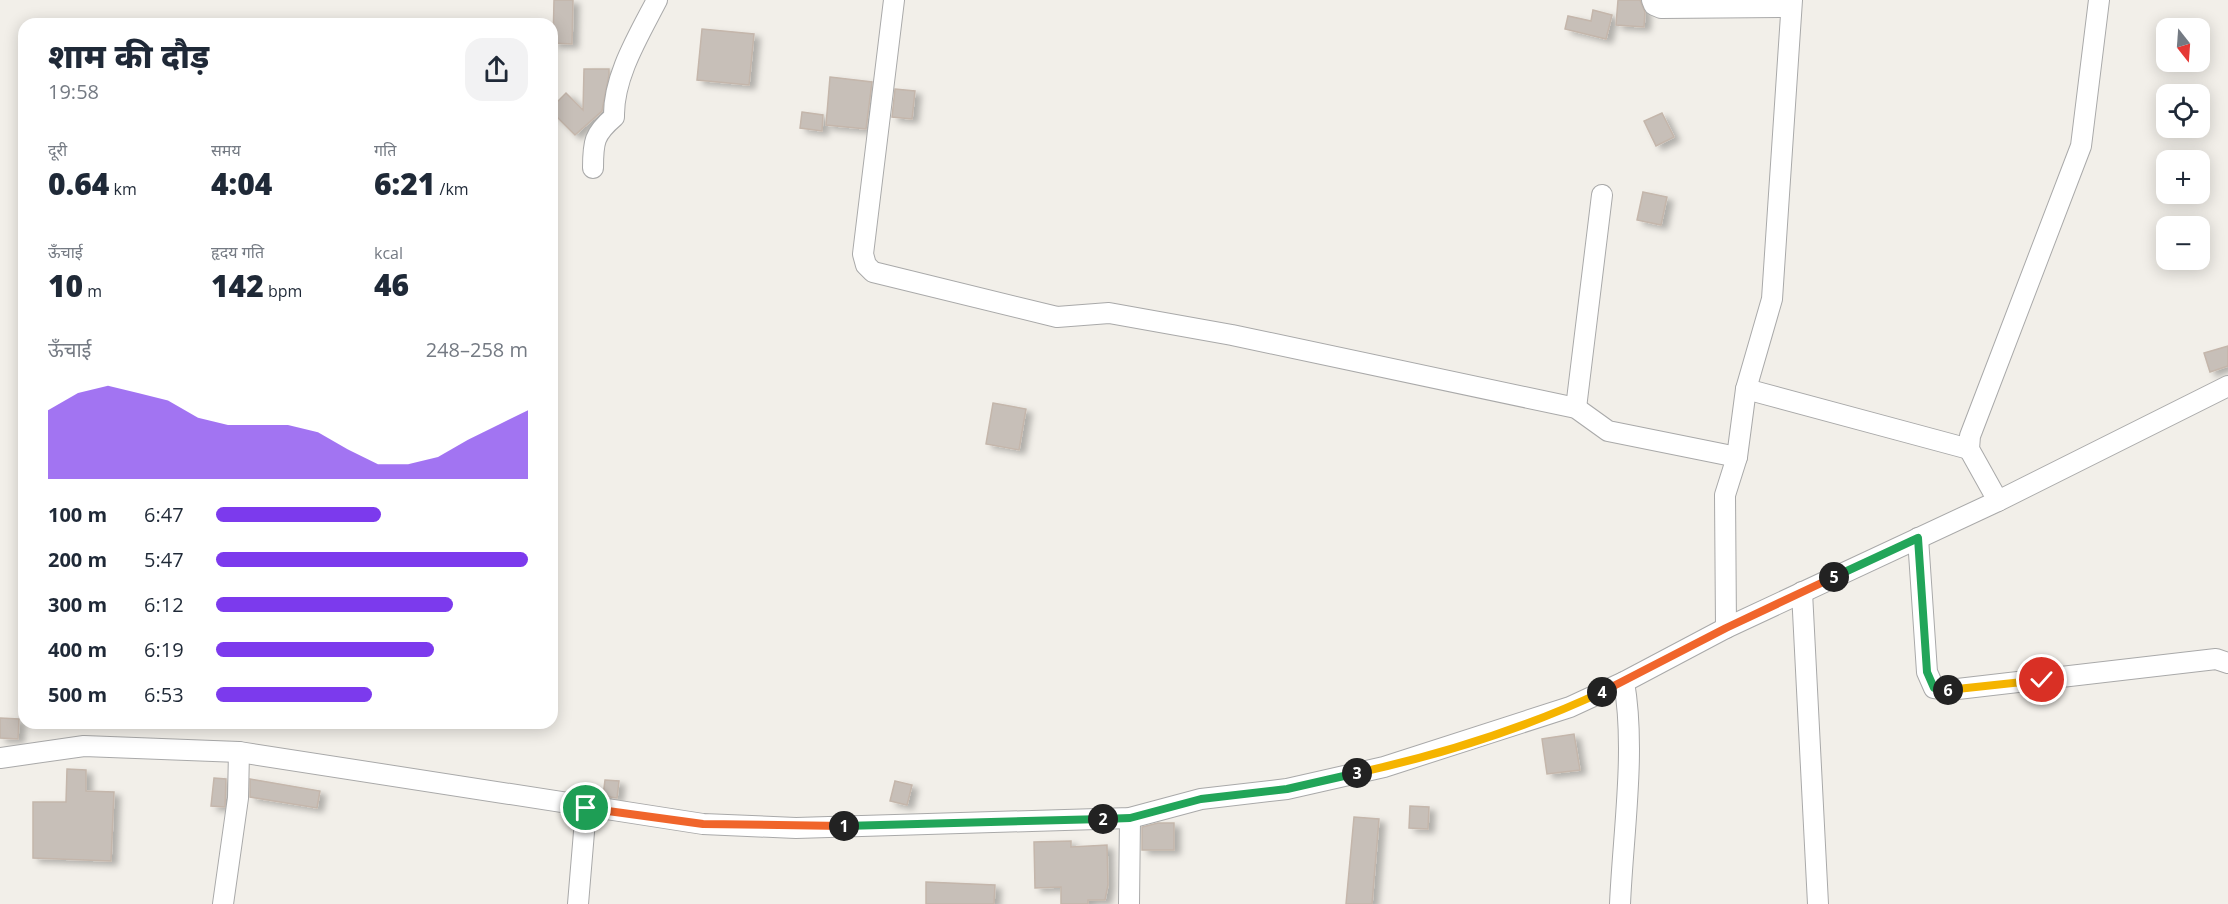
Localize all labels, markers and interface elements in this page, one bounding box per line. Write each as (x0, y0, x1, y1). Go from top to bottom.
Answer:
north arrow (2156, 18, 2210, 72)
map controls (2156, 18, 2210, 270)
text: शाम की दौड़ (48, 33, 209, 78)
button: share (465, 38, 528, 101)
text: 19:58 (48, 78, 99, 105)
button: locate (2156, 84, 2210, 138)
text: दूरी (48, 139, 67, 161)
text: समय (211, 139, 241, 161)
text: गति (374, 139, 396, 161)
button: + (2156, 150, 2210, 204)
text: 0.64 (48, 163, 109, 204)
text: 4:04 (211, 163, 272, 204)
text: 6:21 (374, 163, 435, 204)
text: km (109, 178, 137, 200)
text: /km (435, 178, 469, 200)
button: − (2156, 216, 2210, 270)
text: ऊँचाई (48, 241, 83, 263)
text: हृदय गति (211, 241, 264, 263)
text: kcal (374, 242, 403, 264)
text: 46 (374, 264, 409, 305)
text: 10 (48, 265, 83, 306)
text: 142 (211, 265, 264, 306)
text: m (83, 280, 102, 302)
text: bpm (264, 280, 302, 302)
text: ऊँचाई (48, 336, 91, 363)
text: 248–258 m (426, 336, 528, 363)
text: 100 m (48, 501, 107, 528)
text: 6:47 (144, 501, 184, 528)
text: 200 m (48, 546, 107, 573)
text: 5:47 (144, 546, 184, 573)
pin: 5 (1819, 562, 1849, 592)
text: 5 (1829, 566, 1839, 588)
text: 300 m (48, 591, 107, 618)
text: 6:12 (144, 591, 184, 618)
text: 400 m (48, 636, 107, 663)
text: 6:19 (144, 636, 184, 663)
pin (2016, 654, 2067, 705)
icon: check (2025, 663, 2058, 696)
pin: 6 (1933, 675, 1963, 705)
pin: 4 (1587, 677, 1617, 707)
text: 6 (1943, 679, 1953, 701)
text: 500 m (48, 681, 107, 708)
text: 6:53 (144, 681, 184, 708)
text: 4 (1597, 681, 1607, 703)
pin: 3 (1342, 758, 1372, 788)
text: 3 (1352, 762, 1362, 784)
pin (560, 782, 611, 833)
icon: arrive (569, 791, 602, 824)
pin: 2 (1088, 804, 1118, 834)
text: 2 (1098, 808, 1108, 830)
pin: 1 (829, 811, 859, 841)
text: 1 (839, 815, 849, 837)

